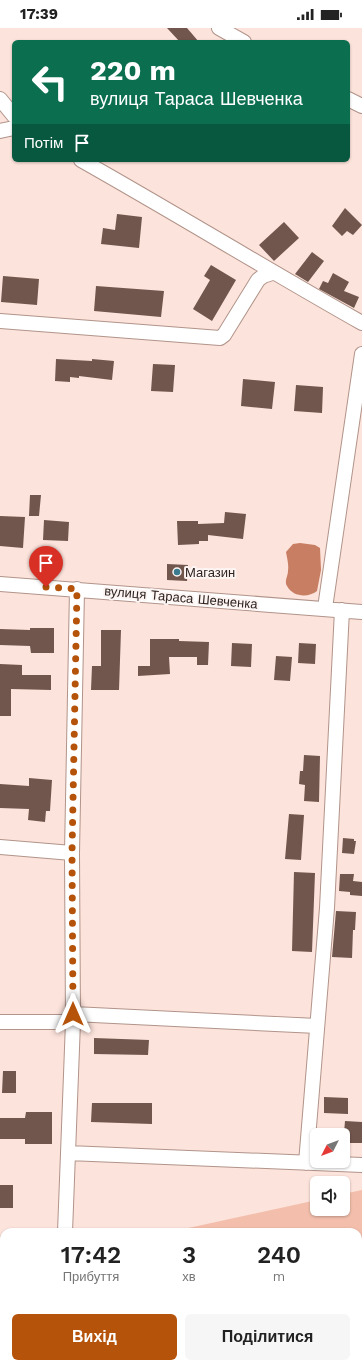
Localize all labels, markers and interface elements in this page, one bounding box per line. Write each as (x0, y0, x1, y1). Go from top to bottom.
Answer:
text: 17:39 (20, 5, 58, 23)
text: 220 m (90, 54, 176, 87)
icon: left (24, 56, 76, 108)
text: вулиця Тараса Шевченка (90, 88, 303, 109)
icon: arrive (71, 132, 93, 154)
text: Потім (24, 134, 63, 152)
pin (29, 546, 63, 587)
icon: arrive (35, 552, 57, 574)
place label: Магазин (185, 565, 235, 580)
marker: Магазин (172, 567, 182, 577)
street label: вулиця Тараса Шевченка (104, 583, 259, 612)
position arrow (52, 993, 94, 1035)
north arrow (310, 1128, 350, 1168)
map controls (310, 1128, 350, 1216)
button: sound (310, 1176, 350, 1216)
text: 17:42 (61, 1241, 121, 1269)
text: 3 (182, 1241, 196, 1269)
text: 240 (257, 1241, 301, 1269)
text: Прибуття (63, 1269, 119, 1284)
text: хв (182, 1269, 196, 1284)
text: m (273, 1269, 285, 1284)
button: Вихід (12, 1314, 177, 1360)
button: Поділитися (185, 1314, 350, 1360)

